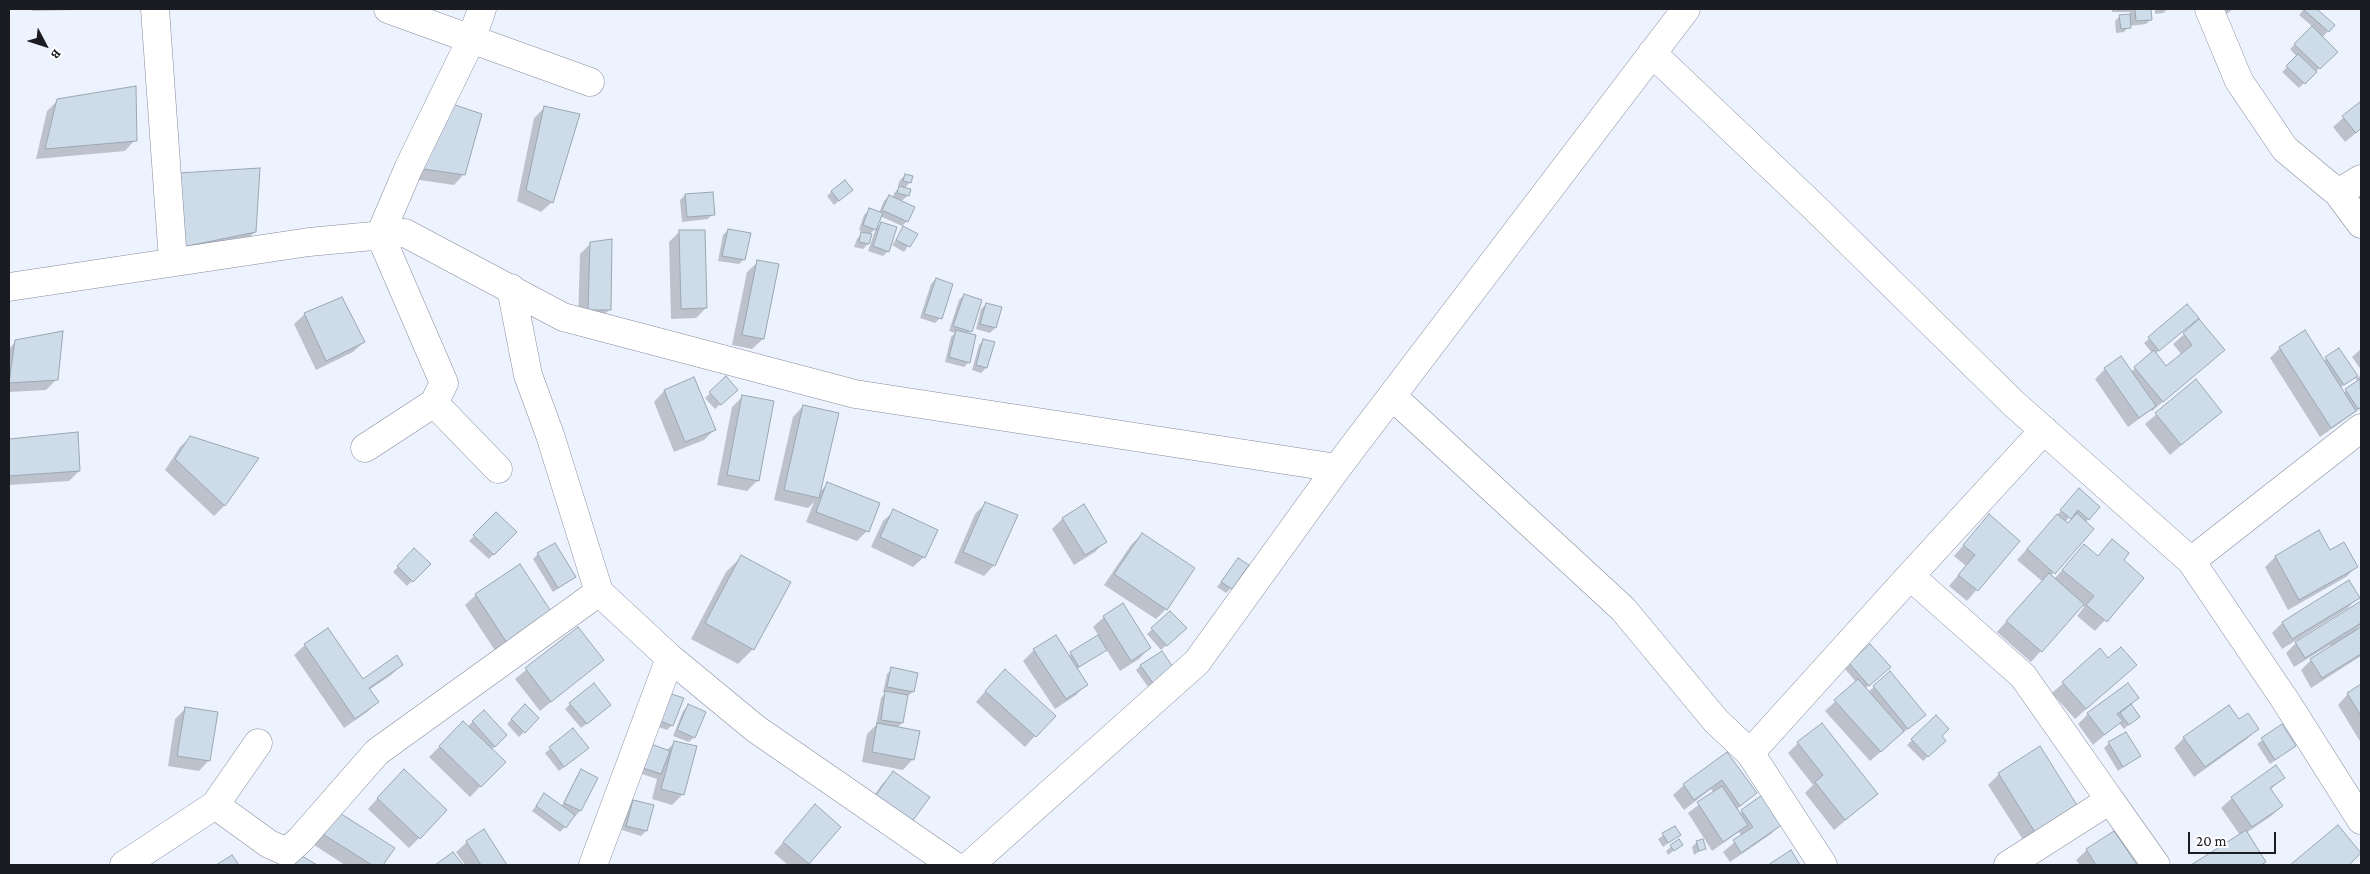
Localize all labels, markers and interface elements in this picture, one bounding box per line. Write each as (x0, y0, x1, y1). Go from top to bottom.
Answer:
north arrow (20, 20, 70, 70)
text: B (48, 46, 65, 63)
scale bar (2190, 822, 2278, 854)
text: 20 m (2196, 833, 2227, 849)

